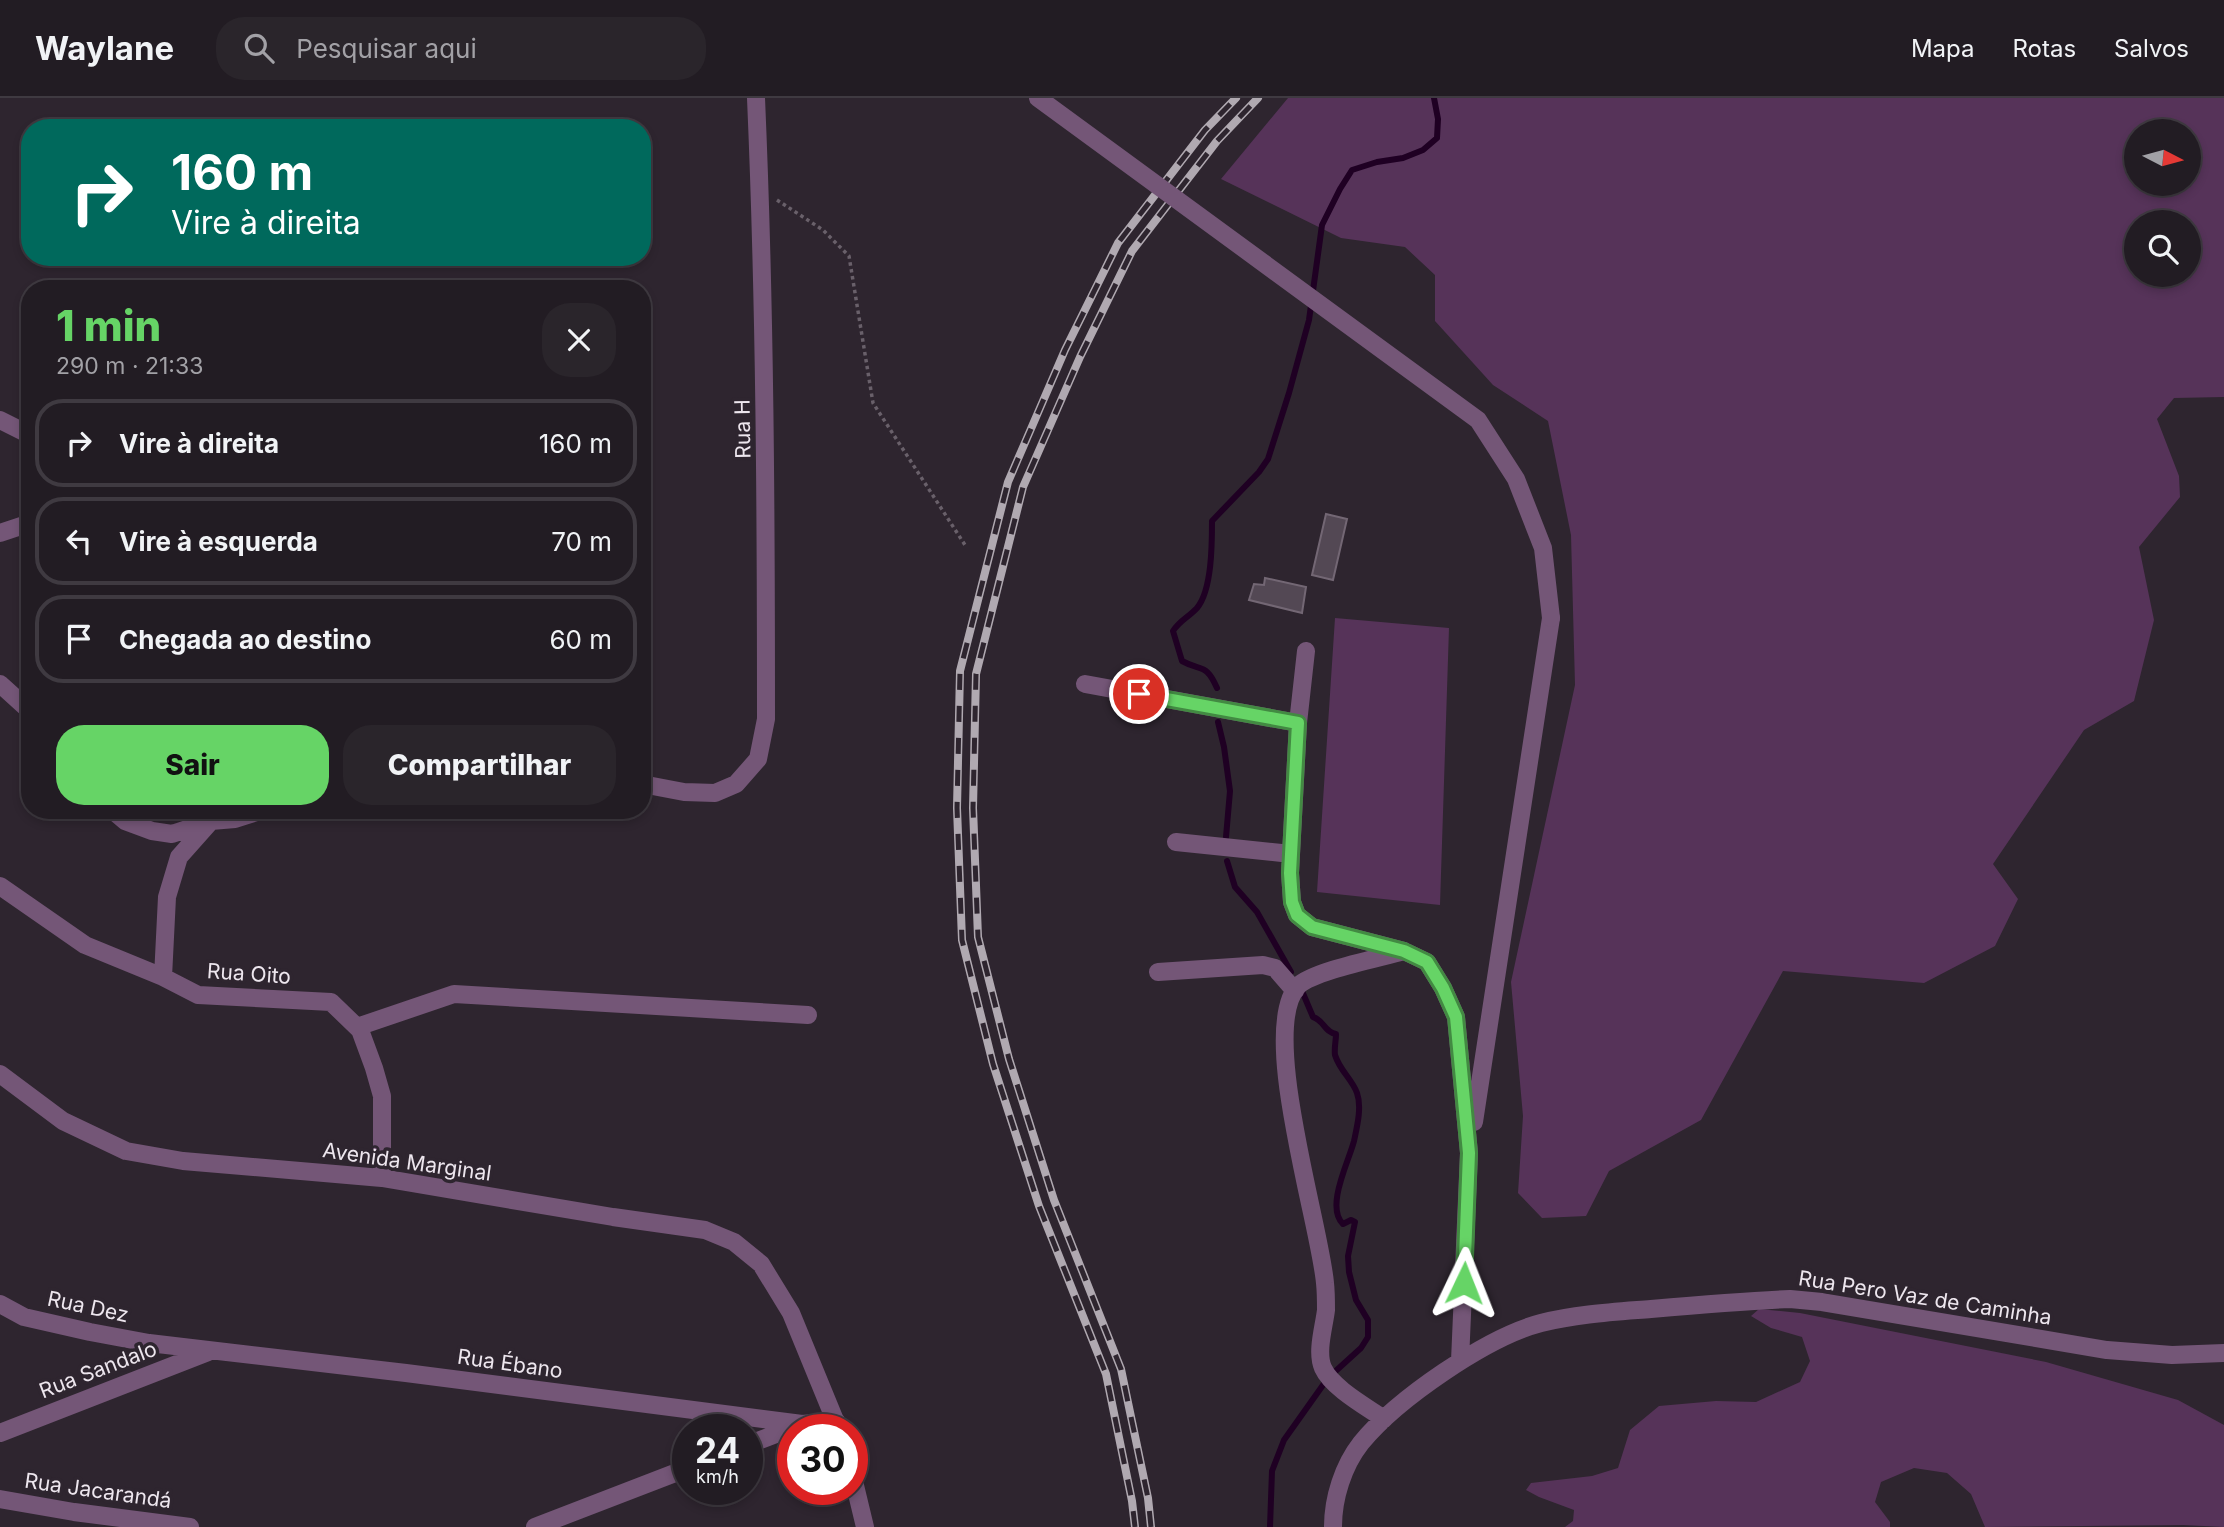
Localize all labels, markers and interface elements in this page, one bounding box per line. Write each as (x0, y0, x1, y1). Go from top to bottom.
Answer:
search box (216, 17, 706, 80)
text: Waylane (35, 28, 174, 68)
icon: search (240, 29, 278, 67)
text: Pesquisar aqui (296, 33, 477, 64)
text: Mapa (1911, 34, 1975, 63)
text: Rotas (2013, 34, 2076, 63)
text: Salvos (2114, 34, 2189, 63)
north arrow (2124, 119, 2202, 196)
map controls (2124, 119, 2201, 287)
text: 160 m (171, 143, 313, 202)
icon: right (56, 147, 147, 238)
text: Vire à direita (171, 203, 361, 242)
button: search (2124, 210, 2201, 287)
text: 1 min (56, 300, 161, 351)
button: close (542, 303, 616, 377)
text: 290 m · 21:33 (56, 352, 203, 380)
street label: Rua H (729, 399, 756, 459)
icon: right (60, 424, 98, 462)
text: Vire à direita (119, 428, 279, 459)
text: 160 m (539, 428, 612, 459)
icon: left (60, 522, 98, 560)
text: Vire à esquerda (119, 526, 318, 557)
text: 70 m (551, 526, 612, 557)
icon: arrive (60, 620, 98, 658)
text: Chegada ao destino (119, 624, 371, 655)
text: 60 m (549, 624, 612, 655)
pin (1109, 664, 1169, 724)
icon: arrive (1120, 675, 1158, 713)
button: Sair (56, 725, 329, 805)
button: Compartilhar (343, 725, 616, 805)
street label: Rua Oito (206, 958, 292, 989)
street label: Avenida Marginal (321, 1137, 493, 1186)
position arrow (1427, 1246, 1501, 1320)
street label: Rua Pero Vaz de Caminha (1797, 1265, 2054, 1330)
street label: Rua Dez (45, 1286, 131, 1327)
street label: Rua Sandalo (36, 1336, 160, 1403)
street label: Rua Ébano (456, 1343, 564, 1383)
speed limit sign: 30 (777, 1414, 868, 1505)
text: 24 (695, 1429, 740, 1471)
text: km/h (696, 1466, 739, 1487)
street label: Rua Jacarandá (23, 1468, 173, 1513)

